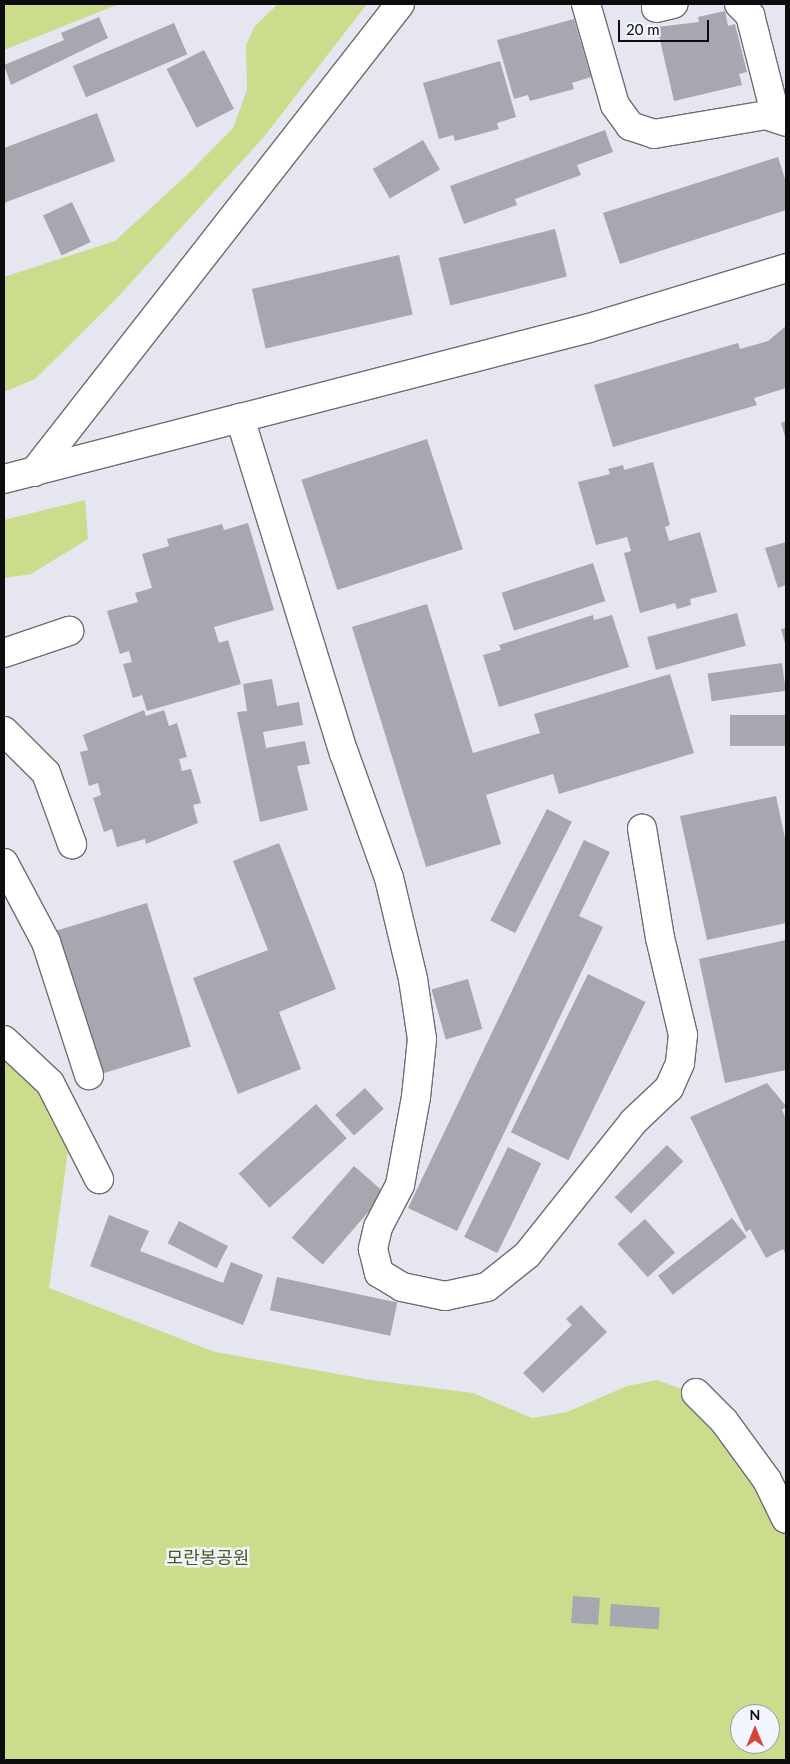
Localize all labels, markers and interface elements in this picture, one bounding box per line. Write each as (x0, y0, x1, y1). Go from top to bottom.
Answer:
scale bar (620, 10, 711, 42)
text: 20 m (626, 20, 660, 38)
park label: 모란봉공원 (167, 1546, 249, 1568)
north arrow (730, 1704, 780, 1754)
text: N (750, 1706, 760, 1723)

